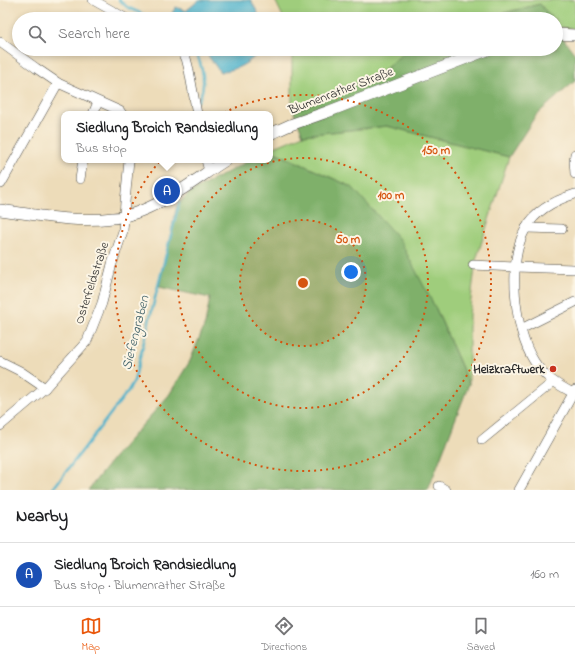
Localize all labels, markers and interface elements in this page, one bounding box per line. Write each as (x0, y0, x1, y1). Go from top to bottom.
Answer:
search box (12, 12, 563, 56)
icon: search (26, 23, 48, 45)
text: Search here (58, 23, 130, 45)
street label: Blumenrather Straße (285, 62, 396, 120)
popup (61, 111, 273, 163)
text: Siedlung Broich Randsiedlung (76, 117, 258, 139)
text: Bus stop (76, 139, 127, 158)
text: 150 m (422, 142, 451, 160)
pin: A (154, 176, 180, 206)
text: 100 m (378, 187, 405, 205)
text: 50 m (336, 231, 361, 249)
street label: Osterfeldstraße (70, 239, 114, 327)
your location (341, 262, 361, 282)
centre of rings (296, 276, 310, 290)
water label: Siefengraben (117, 292, 156, 373)
place label: Heizkraftwerk (473, 360, 545, 379)
marker: Heizkraftwerk (548, 364, 558, 374)
text: Nearby (16, 504, 68, 529)
text: Siedlung Broich Randsiedlung (54, 554, 236, 576)
text: A (25, 565, 33, 584)
text: 160 m (530, 565, 559, 584)
text: Bus stop · Blumenrather Straße (54, 576, 225, 595)
tab: Map (80, 615, 102, 655)
tab: Directions (261, 615, 307, 655)
tab: Saved (467, 615, 495, 655)

